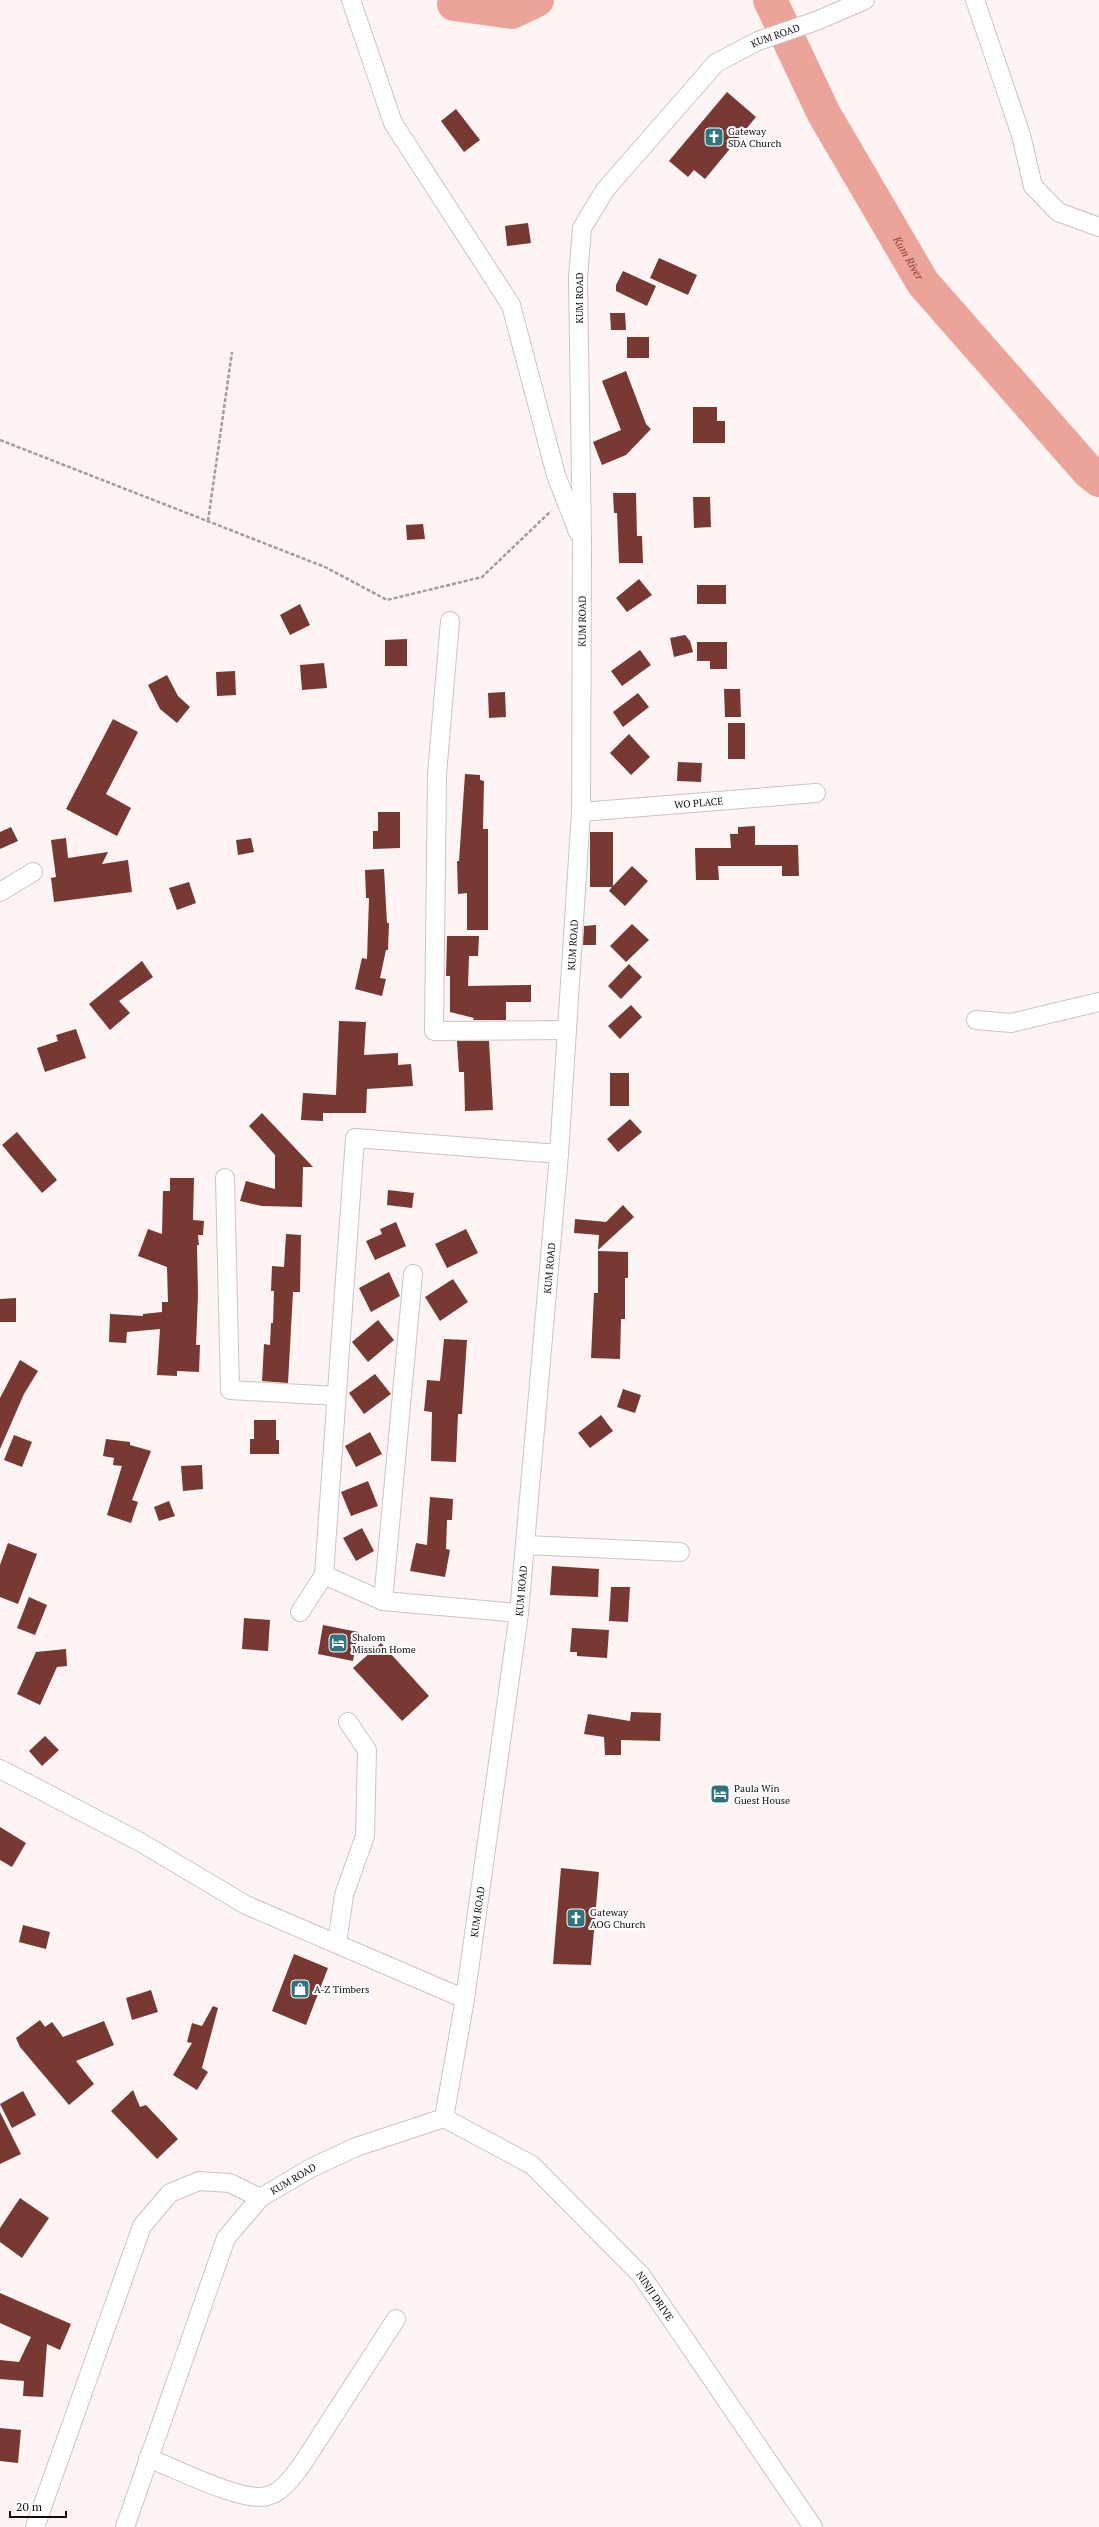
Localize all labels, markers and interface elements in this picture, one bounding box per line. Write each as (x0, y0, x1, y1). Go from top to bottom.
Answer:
street label: KUM ROAD (748, 21, 801, 50)
place label: Gateway SDA Church (728, 125, 782, 150)
church icon: Gateway SDA Church (703, 126, 725, 148)
water label: Kum River (890, 233, 927, 283)
street label: KUM ROAD (573, 272, 586, 324)
street label: KUM ROAD (575, 596, 588, 647)
street label: WO PLACE (674, 794, 724, 811)
street label: KUM ROAD (564, 919, 581, 971)
street label: KUM ROAD (540, 1242, 558, 1294)
street label: KUM ROAD (512, 1565, 530, 1617)
place label: Shalom Mission Home (352, 1631, 416, 1656)
hotel icon: Shalom Mission Home (327, 1632, 349, 1654)
place label: Paula Win Guest House (734, 1782, 790, 1807)
hotel icon: Paula Win Guest House (709, 1783, 731, 1805)
street label: KUM ROAD (467, 1886, 487, 1938)
place label: Gateway AOG Church (590, 1906, 646, 1931)
church icon: Gateway AOG Church (565, 1907, 587, 1929)
shop icon: A-Z Timbers (289, 1978, 311, 2000)
place label: A-Z Timbers (314, 1983, 369, 1996)
street label: KUM ROAD (268, 2160, 318, 2197)
street label: NINJI DRIVE (634, 2269, 677, 2323)
scale bar (10, 2493, 66, 2519)
text: 20 m (16, 2499, 43, 2514)

